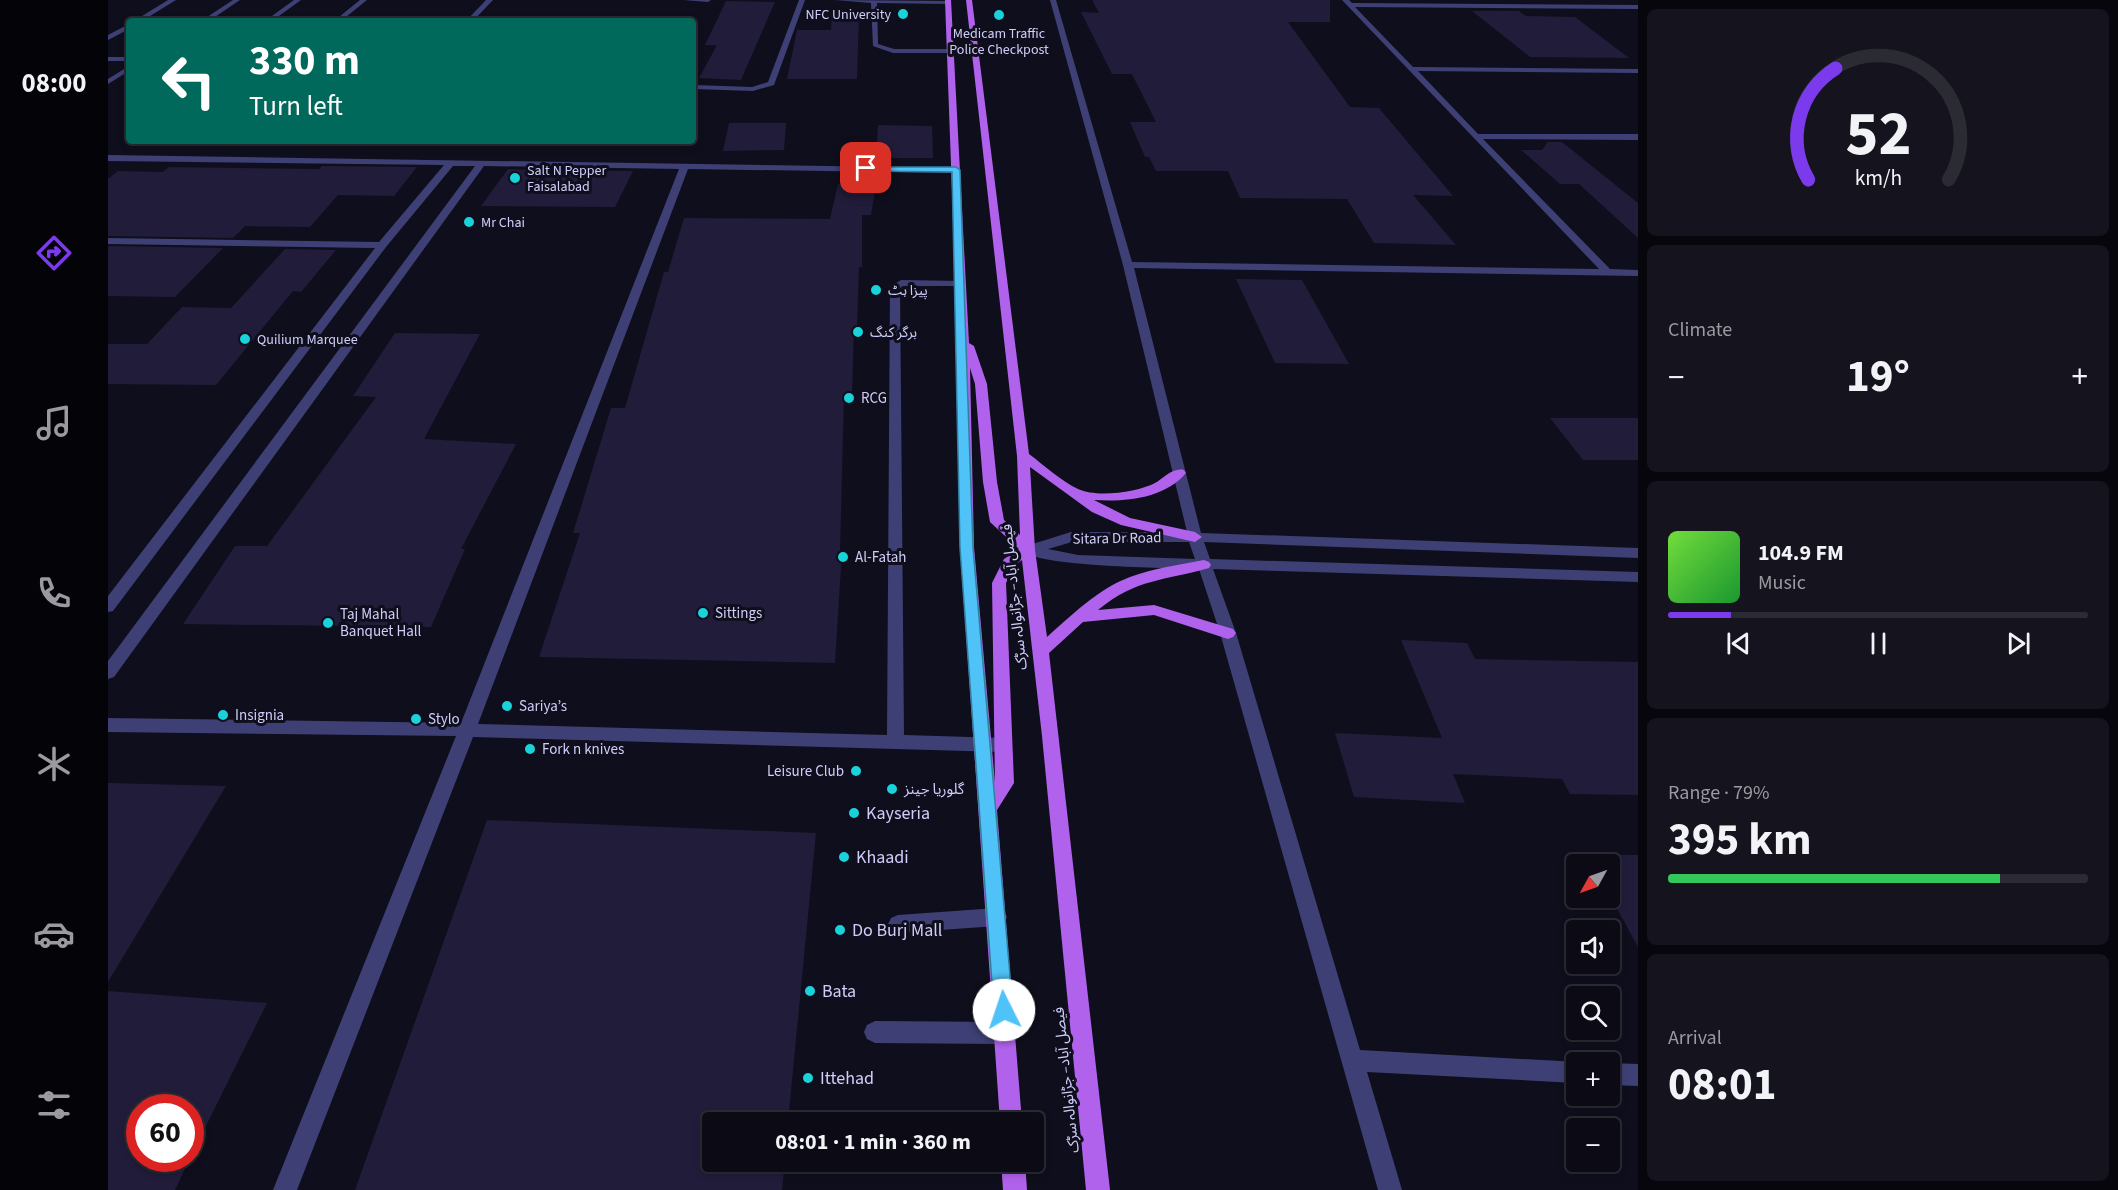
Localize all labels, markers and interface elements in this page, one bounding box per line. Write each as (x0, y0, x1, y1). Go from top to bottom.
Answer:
place label: NFC University (805, 5, 891, 25)
marker: NFC University (896, 7, 910, 21)
marker: Medicam Traffic Police Checkpost (992, 8, 1006, 22)
place label: Medicam Traffic Police Checkpost (949, 24, 1049, 60)
text: 330 m (249, 31, 360, 91)
icon: left (150, 42, 228, 120)
text: 08:00 (21, 64, 87, 103)
text: Turn left (249, 87, 343, 126)
text: 52 (1845, 90, 1911, 179)
pin (840, 142, 891, 193)
icon: arrive (849, 151, 882, 184)
place label: Salt N Pepper Faisalabad (527, 161, 607, 197)
text: km/h (1854, 163, 1902, 194)
marker: Salt N Pepper Faisalabad (508, 171, 522, 185)
place label: Mr Chai (481, 213, 525, 233)
marker: Mr Chai (462, 215, 476, 229)
icon: directions (33, 232, 75, 274)
place label: پیزا ہٹ (888, 281, 928, 301)
marker: پیزا ہٹ (869, 283, 883, 297)
text: Climate (1668, 316, 1732, 344)
place label: برگر کنگ (870, 323, 917, 343)
marker: برگر کنگ (851, 325, 865, 339)
place label: Quilium Marquee (257, 330, 358, 350)
marker: Quilium Marquee (238, 332, 252, 346)
text: 19° (1846, 345, 1910, 409)
text: − (1668, 354, 1684, 401)
text: + (2072, 354, 2088, 401)
place label: RCG (861, 388, 887, 409)
marker: RCG (842, 391, 856, 405)
icon: music (33, 402, 75, 444)
street label: فیصل آباد– جڑانوالہ سڑک (996, 523, 1033, 671)
street label: Sitara Dr Road (1072, 527, 1162, 550)
text: 104.9 FM (1758, 537, 1844, 569)
place label: Al-Fatah (855, 547, 906, 568)
marker: Al-Fatah (836, 550, 850, 564)
text: Music (1758, 569, 1806, 597)
icon: phone (33, 572, 75, 614)
place label: Sittings (715, 603, 762, 624)
place label: Taj Mahal Banquet Hall (340, 604, 422, 642)
marker: Sittings (696, 606, 710, 620)
marker: Taj Mahal Banquet Hall (321, 616, 335, 630)
icon: previous (1722, 627, 1755, 660)
icon: pause (1862, 627, 1895, 660)
icon: next (2002, 627, 2035, 660)
place label: Sariya’s (519, 696, 567, 717)
marker: Sariya’s (500, 699, 514, 713)
place label: Insignia (235, 705, 284, 726)
marker: Insignia (216, 708, 230, 722)
place label: Stylo (428, 709, 460, 730)
marker: Stylo (409, 712, 423, 726)
place label: Fork n knives (542, 739, 624, 760)
marker: Fork n knives (523, 742, 537, 756)
icon: climate (33, 743, 75, 785)
place label: Leisure Club (767, 761, 844, 782)
marker: Leisure Club (849, 764, 863, 778)
place label: گلوریا جینز (903, 779, 965, 800)
text: Range · 79% (1668, 779, 1769, 807)
marker: گلوریا جینز (885, 782, 899, 796)
place label: Kayseria (866, 801, 930, 826)
marker: Kayseria (847, 806, 861, 820)
text: 395 km (1668, 808, 1812, 872)
place label: Khaadi (856, 845, 909, 870)
marker: Khaadi (837, 850, 851, 864)
north arrow (1566, 854, 1620, 908)
map controls (1566, 854, 1620, 1172)
icon: car (33, 913, 75, 955)
place label: Do Burj Mall (852, 918, 942, 943)
button: sound (1566, 920, 1620, 974)
marker: Do Burj Mall (833, 923, 847, 937)
position arrow (972, 978, 1036, 1042)
place label: Bata (822, 979, 856, 1004)
marker: Bata (803, 984, 817, 998)
button: search (1566, 986, 1620, 1040)
street label: فیصل آباد– جڑانوالہ سڑک (1048, 1006, 1085, 1154)
text: Arrival (1668, 1024, 1722, 1052)
button: + (1566, 1052, 1620, 1106)
text: 08:01 (1668, 1053, 1777, 1117)
place label: Ittehad (820, 1066, 874, 1091)
marker: Ittehad (801, 1071, 815, 1085)
icon: filters (33, 1084, 75, 1126)
speed limit sign: 60 (126, 1094, 204, 1172)
button: − (1566, 1118, 1620, 1172)
text: 08:01 · 1 min · 360 m (775, 1126, 971, 1158)

